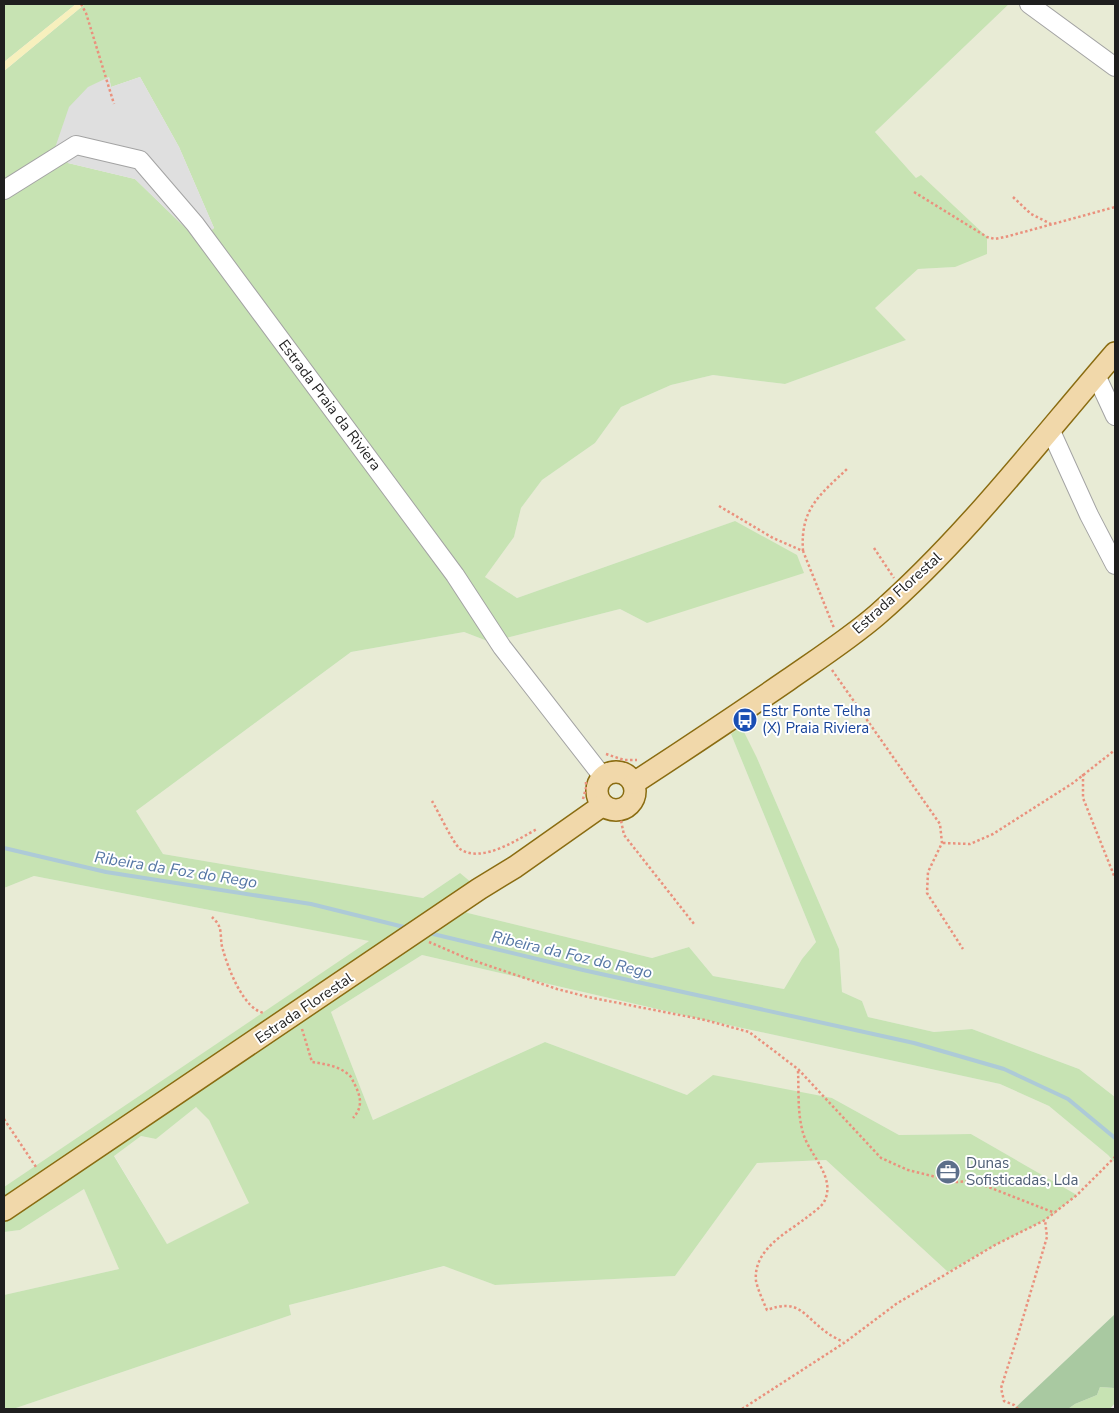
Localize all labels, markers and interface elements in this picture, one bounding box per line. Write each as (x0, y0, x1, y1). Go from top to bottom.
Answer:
street label: Estrada Praia da Riviera (274, 335, 386, 475)
street label: Estrada Florestal (848, 547, 946, 638)
place label: Estr Fonte Telha (X) Praia Riviera (762, 701, 871, 738)
bus stop icon: Estr Fonte Telha (X) Praia Riviera (732, 707, 758, 733)
water label: Ribeira da Foz do Rego (93, 846, 259, 894)
water label: Ribeira da Foz do Rego (489, 926, 655, 984)
street label: Estrada Florestal (251, 968, 357, 1048)
place label: Dunas Sofisticadas, Lda (966, 1153, 1078, 1190)
office icon: Dunas Sofisticadas, Lda (935, 1159, 961, 1185)

